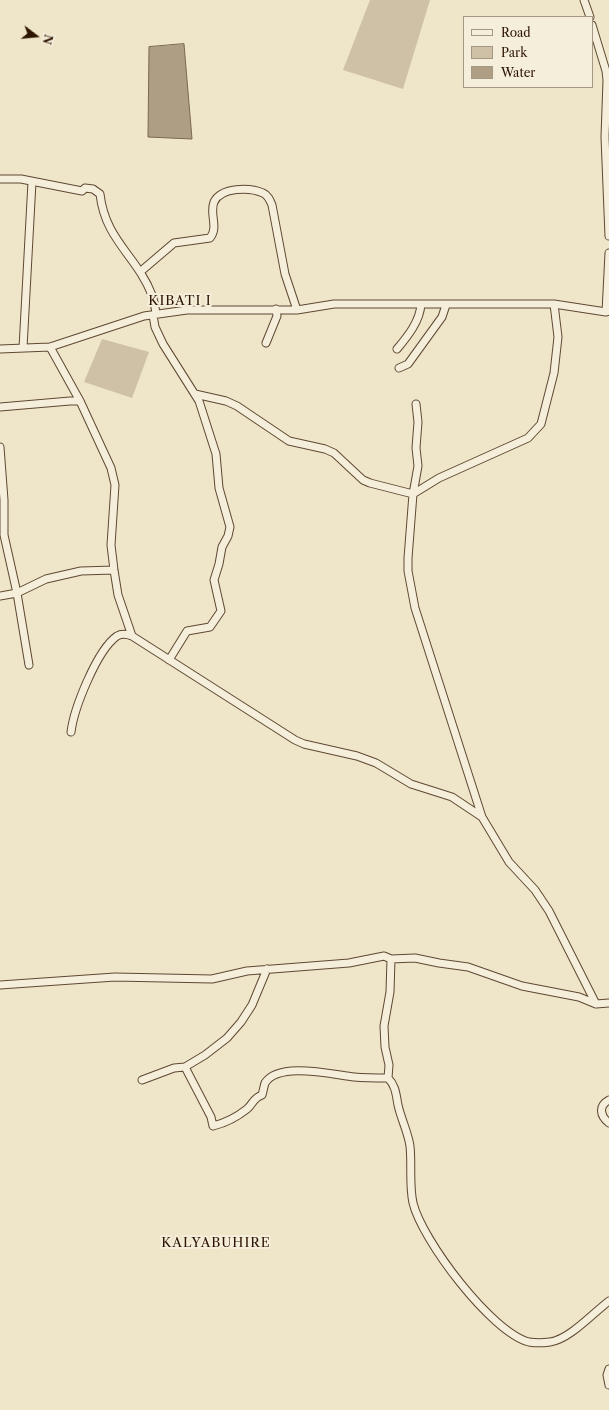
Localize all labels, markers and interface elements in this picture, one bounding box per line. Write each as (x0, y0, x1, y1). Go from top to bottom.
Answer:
north arrow (16, 16, 56, 56)
legend (463, 16, 593, 88)
text: Road (501, 25, 531, 40)
text: N (39, 33, 56, 46)
text: Park (501, 45, 527, 60)
text: Water (501, 65, 535, 80)
district label: KIBATI I (148, 293, 212, 309)
district label: KALYABUHIRE (161, 1235, 271, 1251)

